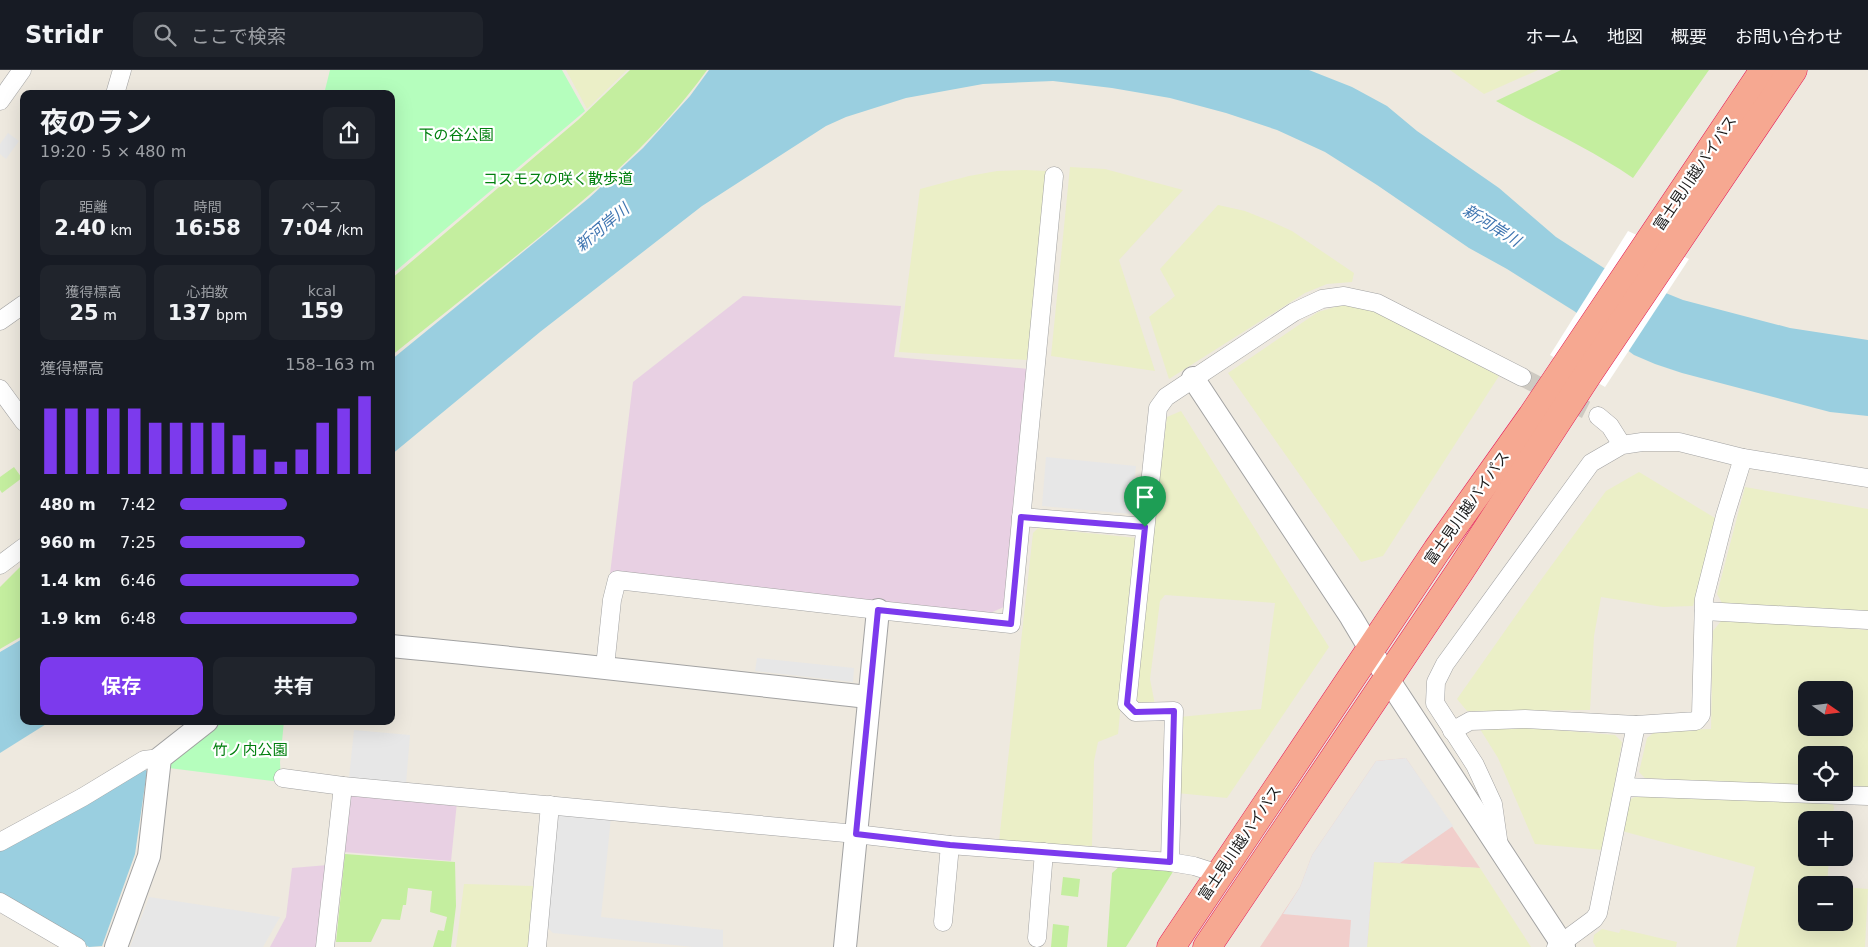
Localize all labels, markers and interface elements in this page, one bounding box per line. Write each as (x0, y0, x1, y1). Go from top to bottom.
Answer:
search box (133, 12, 483, 57)
text: Stridr (25, 21, 103, 49)
icon: search (151, 21, 179, 49)
text: ここで検索 (191, 25, 286, 47)
text: ホーム (1526, 26, 1579, 47)
text: 地図 (1607, 26, 1643, 47)
text: 概要 (1671, 26, 1707, 47)
text: お問い合わせ (1735, 26, 1843, 47)
text: 夜のラン (40, 106, 152, 139)
button: share (323, 107, 375, 159)
street label: 富士見川越バイパス (1650, 112, 1740, 234)
park label: 下の谷公園 (418, 126, 494, 144)
text: 19:20 · 5 × 480 m (40, 142, 186, 161)
park label: コスモスの咲く散歩道 (483, 170, 633, 188)
water label: 新河岸川 (572, 198, 634, 255)
text: 距離 (79, 199, 107, 215)
text: 時間 (193, 199, 221, 215)
text: ペース (301, 199, 342, 215)
water label: 新河岸川 (1460, 200, 1526, 251)
text: 2.40 (54, 216, 106, 240)
text: 16:58 (174, 216, 241, 240)
text: 7:04 (280, 216, 332, 240)
text: km (106, 222, 132, 238)
text: /km (332, 222, 363, 238)
text: kcal (308, 283, 336, 299)
text: 獲得標高 (65, 284, 121, 300)
text: 心拍数 (186, 284, 228, 300)
text: 159 (300, 299, 344, 323)
text: 25 (70, 301, 99, 325)
text: 137 (168, 301, 211, 325)
text: m (99, 307, 117, 323)
text: bpm (211, 307, 247, 323)
text: 158–163 m (285, 355, 375, 374)
text: 獲得標高 (40, 359, 104, 378)
street label: 富士見川越バイパス (1421, 448, 1513, 568)
pin (1124, 476, 1166, 527)
icon: arrive (1131, 483, 1159, 511)
text: 480 m (40, 495, 96, 514)
text: 7:42 (120, 495, 156, 514)
text: 960 m (40, 533, 96, 552)
text: 7:25 (120, 533, 156, 552)
text: 1.4 km (40, 571, 101, 590)
text: 6:46 (120, 571, 156, 590)
text: 1.9 km (40, 609, 101, 628)
text: 6:48 (120, 609, 156, 628)
button: 保存 (40, 657, 203, 715)
button: 共有 (213, 657, 375, 715)
north arrow (1798, 681, 1852, 736)
map controls (1798, 681, 1853, 931)
park label: 竹ノ内公園 (212, 741, 288, 759)
button: locate (1798, 746, 1853, 801)
street label: 富士見川越バイパス (1195, 782, 1285, 904)
button: + (1798, 811, 1853, 866)
button: − (1798, 876, 1853, 931)

